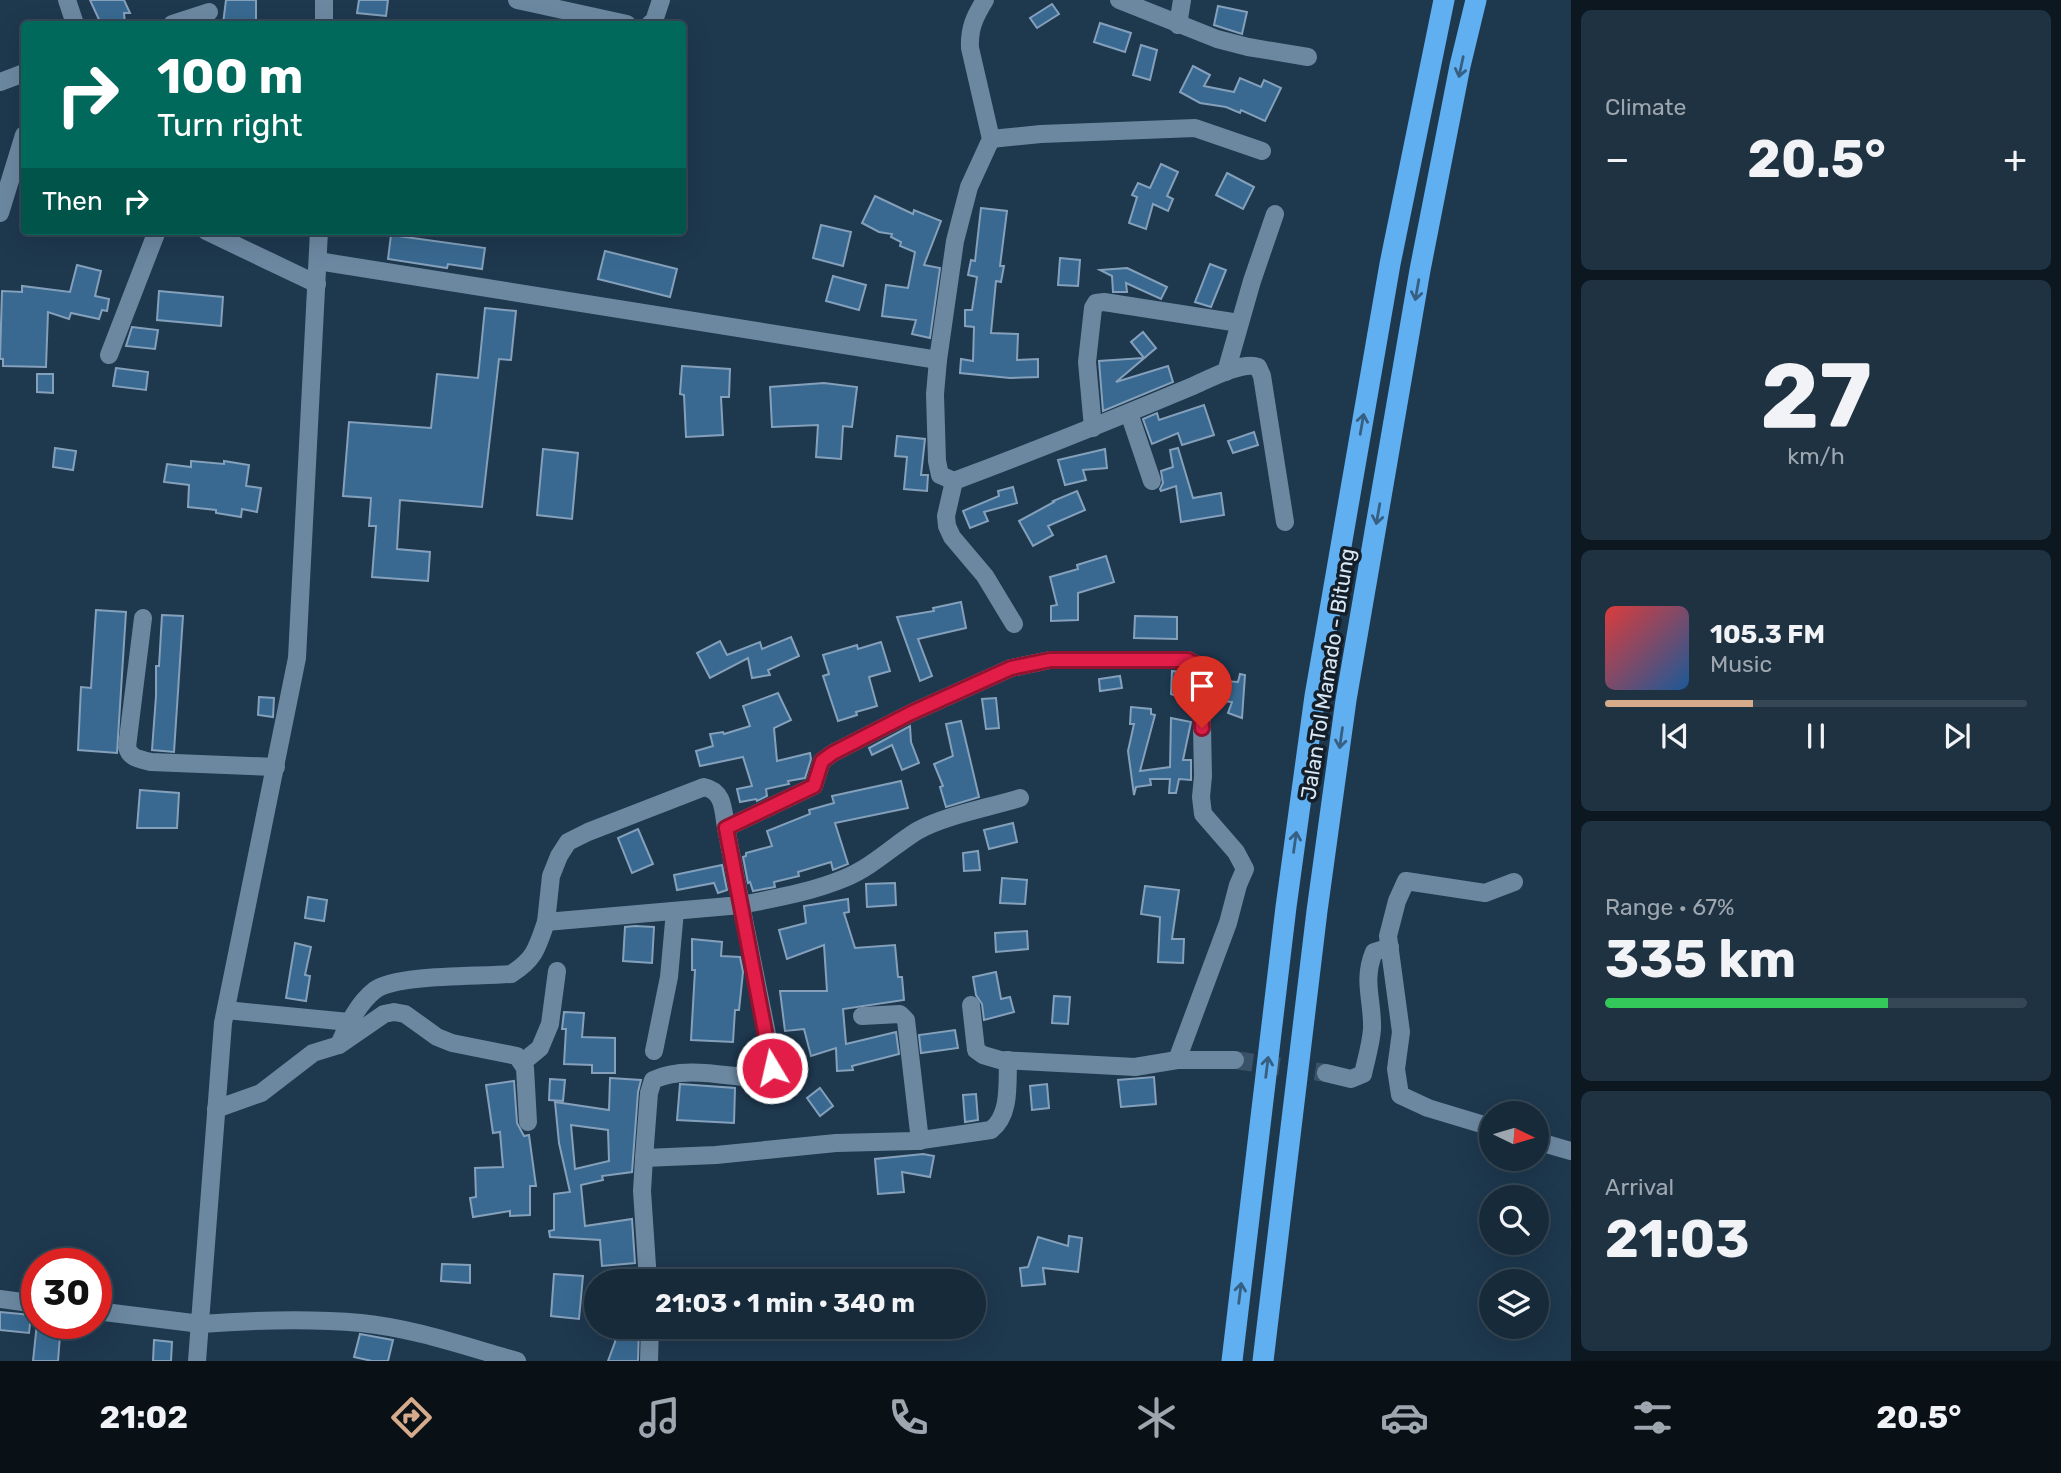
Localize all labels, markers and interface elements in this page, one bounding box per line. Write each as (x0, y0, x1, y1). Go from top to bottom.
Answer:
text: 100 m (157, 47, 303, 105)
icon: right (42, 49, 133, 140)
one-way arrow (1453, 55, 1466, 77)
text: Climate (1605, 93, 1686, 121)
text: Turn right (157, 106, 302, 144)
text: 20.5° (1747, 128, 1886, 190)
text: − (1605, 136, 1630, 182)
text: + (2003, 136, 2027, 182)
icon: right (117, 182, 155, 220)
text: Then (42, 186, 103, 217)
one-way arrow (1410, 278, 1423, 301)
text: 27 (1760, 342, 1872, 450)
one-way arrow (1356, 413, 1369, 435)
text: km/h (1787, 442, 1845, 470)
one-way arrow (1371, 502, 1384, 525)
street label: Jalan Tol Manado - Bitung (1295, 546, 1360, 801)
text: 105.3 FM (1710, 619, 1825, 650)
text: Music (1710, 650, 1772, 678)
pin (1172, 656, 1232, 728)
icon: arrive (1183, 667, 1221, 705)
icon: previous (1656, 717, 1694, 755)
icon: pause (1797, 717, 1835, 755)
icon: next (1938, 717, 1976, 755)
one-way arrow (1334, 726, 1347, 749)
one-way arrow (1289, 831, 1302, 853)
text: Range · 67% (1605, 893, 1735, 921)
text: 335 km (1605, 928, 1796, 990)
position arrow (735, 1031, 809, 1105)
one-way arrow (1260, 1057, 1273, 1079)
north arrow (1479, 1101, 1549, 1171)
map controls (1479, 1101, 1549, 1339)
text: Arrival (1605, 1173, 1674, 1201)
button: search (1479, 1185, 1549, 1255)
text: 21:03 (1605, 1208, 1749, 1270)
speed limit sign: 30 (21, 1248, 112, 1339)
button: layers (1479, 1269, 1549, 1339)
one-way arrow (1233, 1282, 1246, 1305)
text: 21:03 · 1 min · 340 m (655, 1288, 915, 1319)
icon: directions (387, 1393, 436, 1442)
icon: music (635, 1393, 684, 1442)
icon: phone (884, 1393, 933, 1442)
icon: climate (1132, 1393, 1181, 1442)
icon: car (1380, 1393, 1429, 1442)
icon: filters (1628, 1393, 1677, 1442)
text: 21:02 (100, 1398, 188, 1436)
text: 20.5° (1876, 1398, 1961, 1436)

